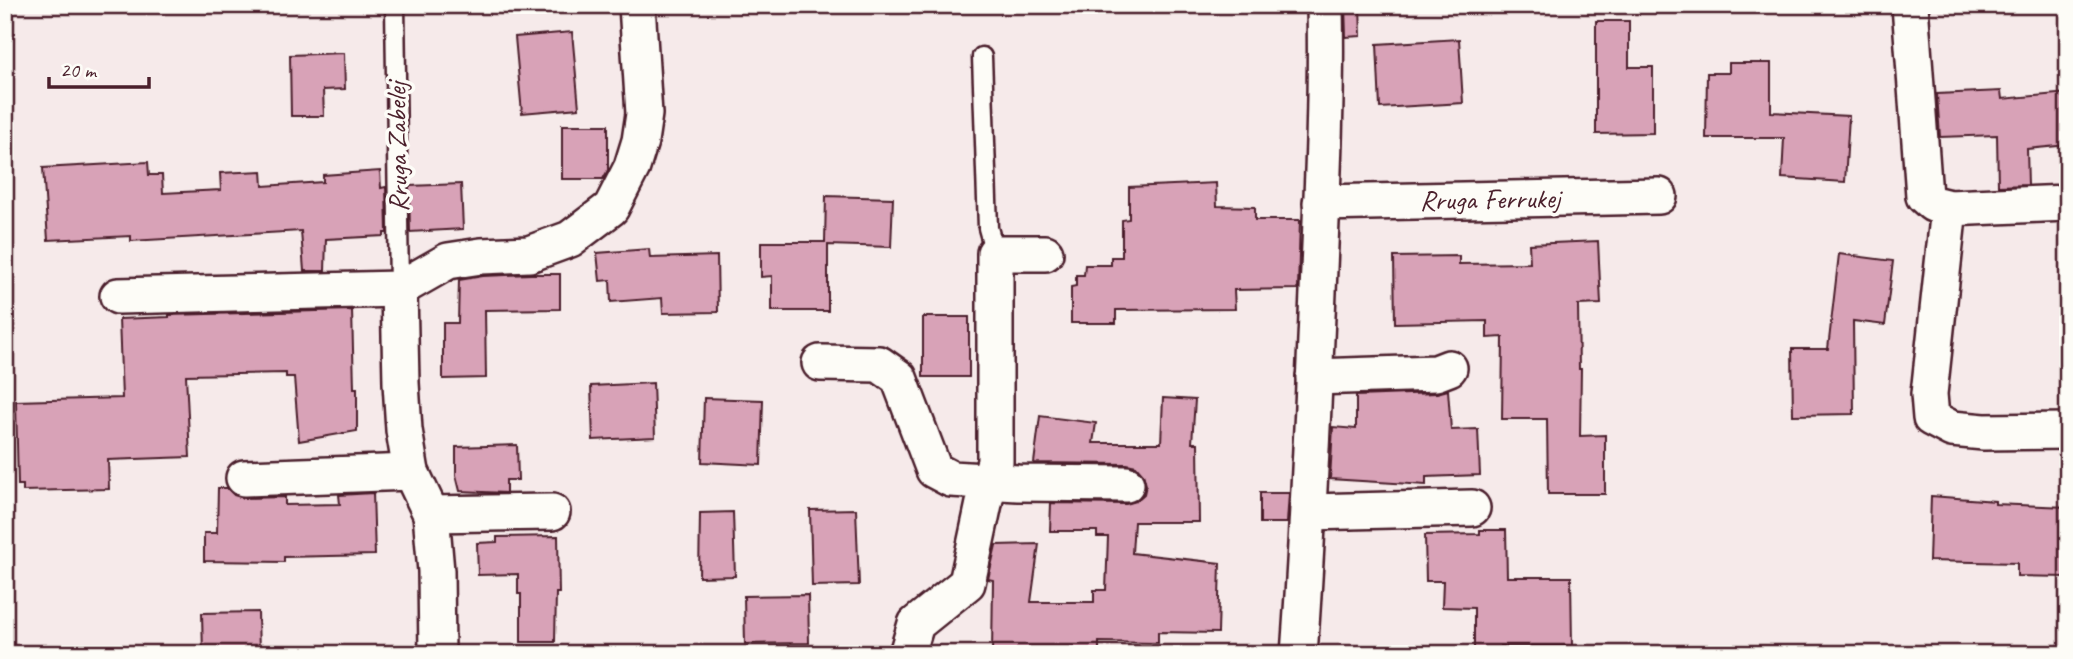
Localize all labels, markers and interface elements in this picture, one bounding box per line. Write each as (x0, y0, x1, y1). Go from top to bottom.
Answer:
scale bar (49, 46, 149, 90)
text: 20 m (60, 57, 98, 83)
street label: Rruga Zabelej (378, 77, 416, 212)
street label: Rruga Ferrukej (1419, 180, 1564, 218)

